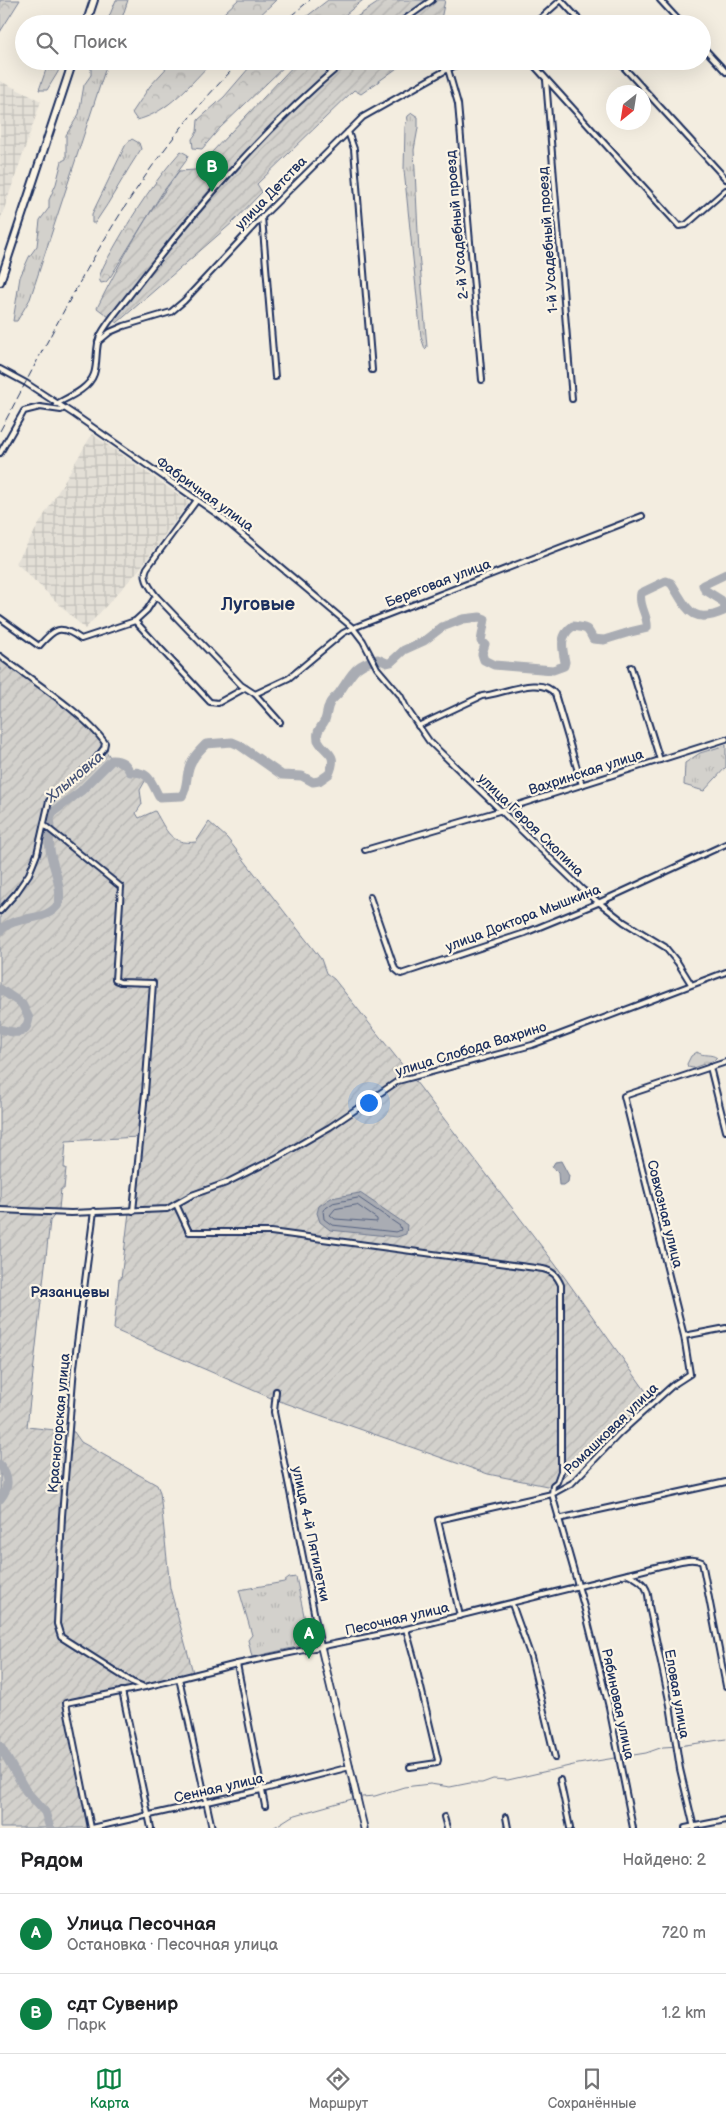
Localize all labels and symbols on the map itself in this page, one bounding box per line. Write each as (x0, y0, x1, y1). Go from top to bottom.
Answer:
north arrow (606, 85, 651, 130)
street label: 2-й Усадебный проезд (442, 149, 472, 300)
pin: B (196, 151, 228, 192)
street label: улица Детства (232, 152, 311, 233)
street label: 1-й Усадебный проезд (534, 166, 562, 314)
street label: Фабричная улица (153, 453, 258, 535)
street label: Береговая улица (383, 555, 494, 611)
district label: Луговые (220, 593, 296, 616)
street label: Вахринская улица (526, 745, 646, 799)
water label: Хлыновка (42, 747, 108, 807)
street label: улица Героя Скопина (474, 770, 588, 881)
street label: улица Доктора Мышкина (443, 880, 604, 955)
street label: улица Слобода Вахрино (394, 1018, 548, 1080)
your location (356, 1090, 382, 1116)
street label: Совхозная улица (643, 1158, 687, 1270)
district label: Рязанцевы (30, 1283, 110, 1302)
street label: Красногорская улица (44, 1352, 74, 1494)
street label: Ромашковая улица (560, 1379, 662, 1478)
street label: улица 4-й Пятилетки (288, 1465, 334, 1603)
street label: Песочная улица (343, 1599, 451, 1639)
pin: A (293, 1618, 325, 1659)
street label: Рябиновая улица (598, 1647, 638, 1762)
street label: Еловая улица (661, 1648, 693, 1741)
street label: Сенная улица (172, 1769, 266, 1807)

